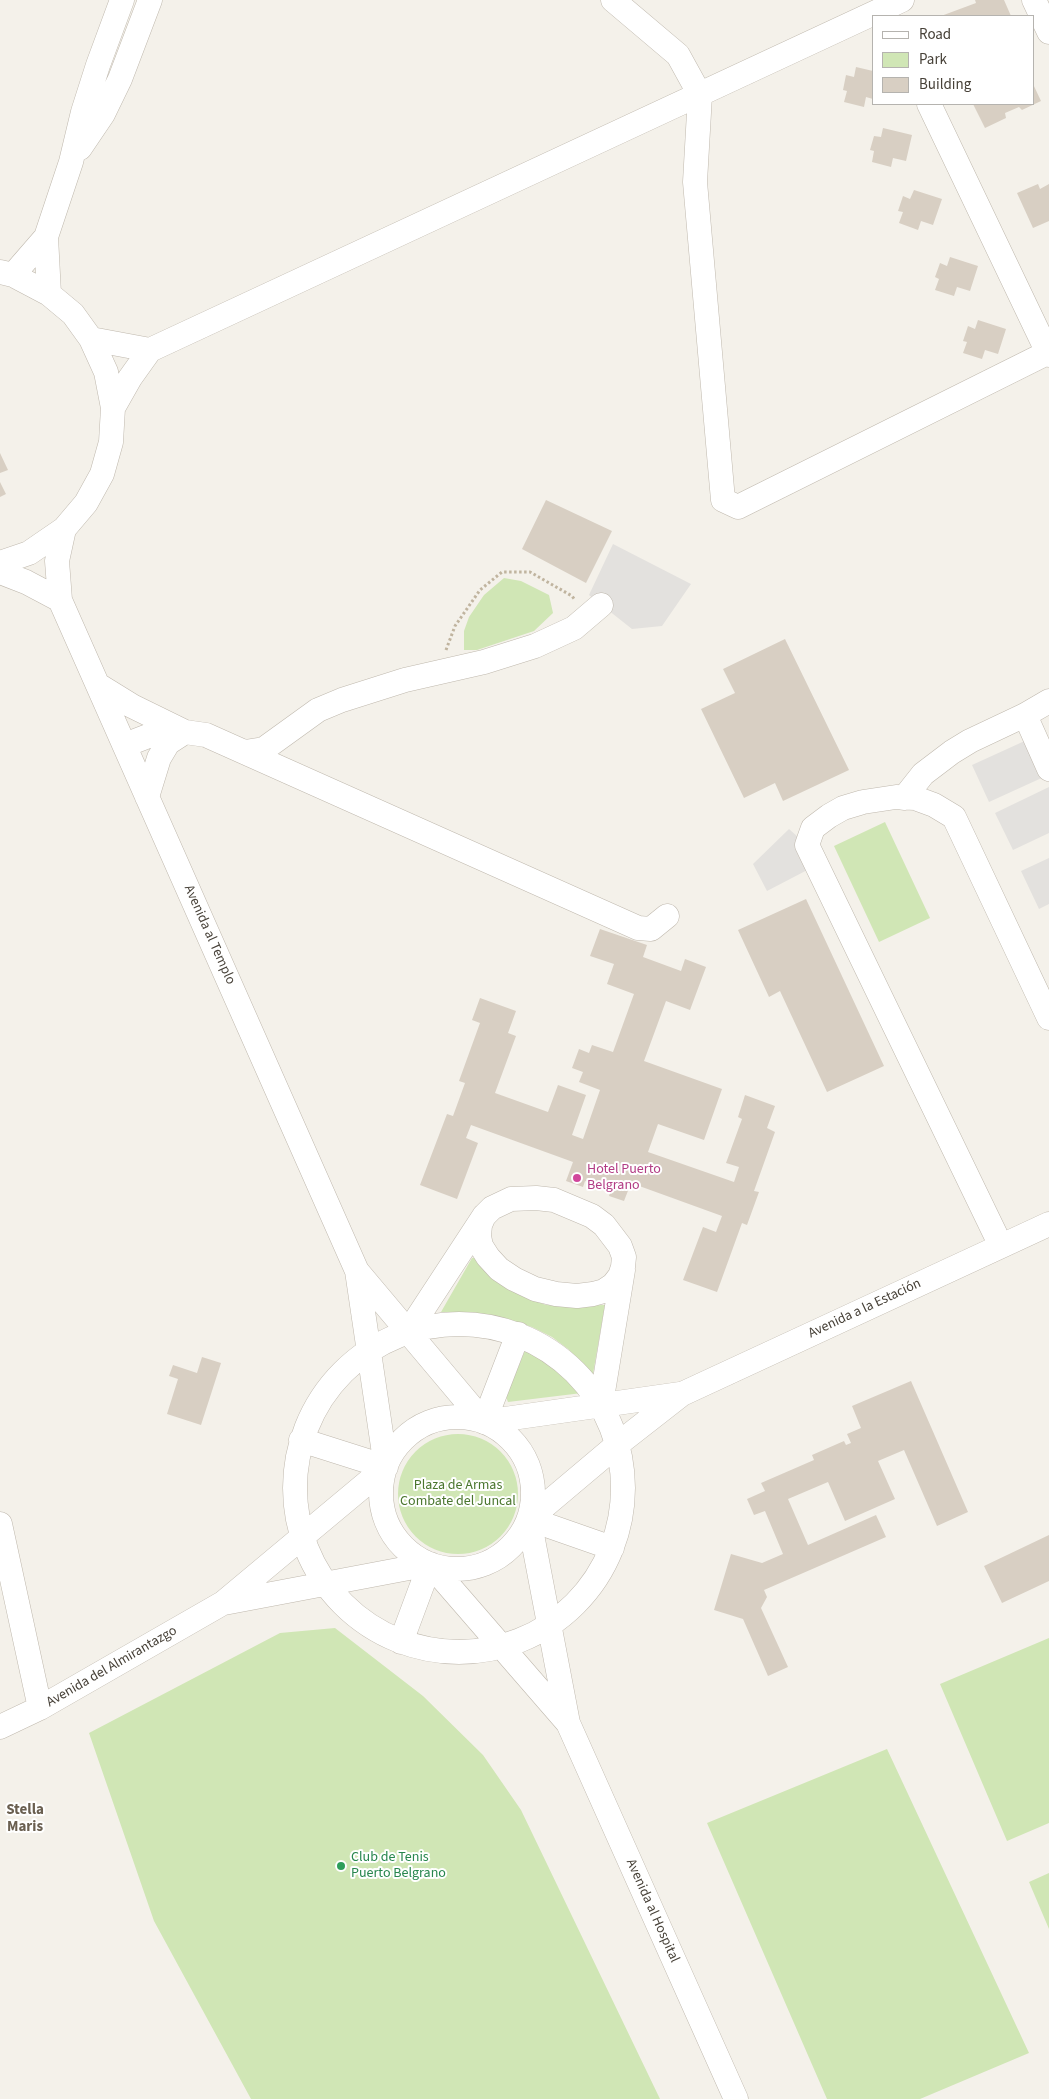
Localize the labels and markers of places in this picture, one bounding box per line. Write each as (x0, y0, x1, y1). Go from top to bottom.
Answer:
place label: Hotel Puerto Belgrano (587, 1162, 661, 1194)
marker: Hotel Puerto Belgrano (571, 1172, 583, 1184)
place label: Club de Tenis Puerto Belgrano (351, 1850, 446, 1882)
marker: Club de Tenis Puerto Belgrano (335, 1860, 347, 1872)

